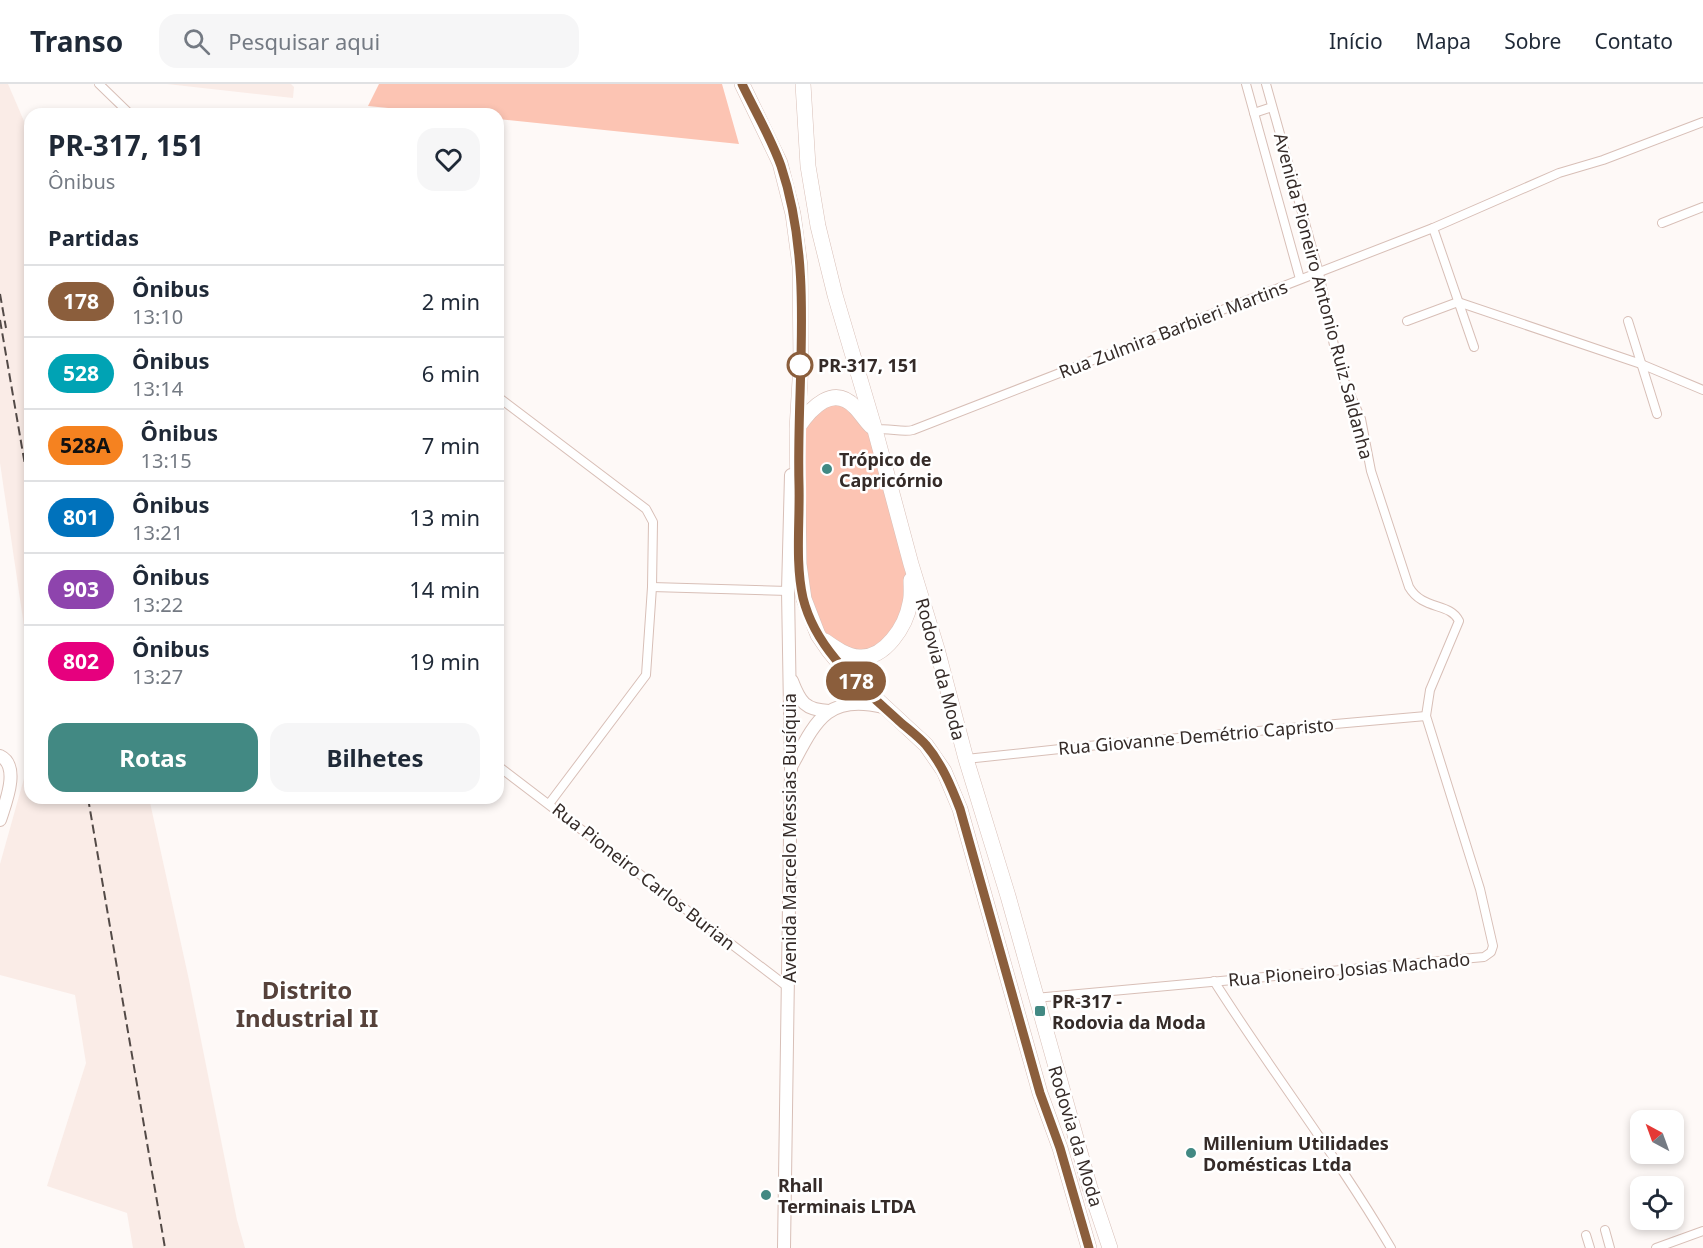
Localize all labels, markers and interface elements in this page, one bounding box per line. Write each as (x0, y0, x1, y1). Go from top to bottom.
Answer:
search box (159, 14, 579, 68)
text: Transo (30, 22, 123, 60)
icon: search (180, 25, 213, 58)
text: Pesquisar aqui (228, 26, 380, 56)
text: Início (1329, 27, 1383, 55)
text: Mapa (1416, 27, 1471, 55)
text: Sobre (1504, 27, 1561, 55)
text: Contato (1594, 27, 1673, 55)
text: PR-317, 151 (48, 126, 204, 164)
button: heart (417, 128, 480, 191)
street label: Avenida Pioneiro Antonio Ruiz Saldanha (1269, 130, 1379, 462)
text: Ônibus (48, 168, 115, 195)
text: Partidas (48, 222, 139, 252)
text: Ônibus (132, 273, 210, 303)
street label: Rua Zulmira Barbieri Martins (1055, 274, 1291, 384)
text: 2 min (422, 286, 480, 316)
text: 178 (63, 287, 99, 315)
text: 13:10 (132, 303, 183, 330)
text: Ônibus (132, 345, 210, 375)
marker: PR-317, 151 (787, 352, 813, 378)
place label: PR-317, 151 (818, 353, 918, 377)
text: 6 min (422, 358, 480, 388)
text: 528 (63, 359, 99, 387)
text: 13:14 (132, 375, 183, 402)
text: Ônibus (141, 417, 218, 447)
text: 7 min (422, 430, 480, 460)
text: 528A (60, 431, 111, 459)
text: 13:15 (141, 447, 192, 474)
place label: Trópico de Capricórnio (839, 447, 943, 492)
marker: Trópico de Capricórnio (820, 462, 834, 476)
text: Ônibus (132, 489, 210, 519)
text: 13 min (409, 502, 480, 532)
text: 801 (63, 503, 99, 531)
text: 13:21 (132, 519, 183, 546)
text: Ônibus (132, 561, 210, 591)
text: 14 min (409, 574, 480, 604)
text: 903 (63, 575, 99, 603)
text: 13:22 (132, 591, 183, 618)
street label: Rodovia da Moda (910, 595, 972, 743)
text: Ônibus (132, 633, 210, 663)
text: 19 min (409, 646, 480, 676)
text: 802 (63, 647, 99, 675)
line badge: 178 (822, 662, 890, 700)
text: 13:27 (132, 663, 183, 690)
text: 178 (838, 667, 874, 695)
street label: Avenida Marcelo Messias Busíquia (777, 693, 801, 983)
street label: Rua Giovanne Demétrio Capristo (1057, 712, 1335, 760)
button: Rotas (48, 723, 258, 792)
button: Bilhetes (270, 723, 480, 792)
street label: Rua Pioneiro Carlos Burian (548, 797, 740, 955)
street label: Rua Pioneiro Josias Machado (1227, 946, 1471, 992)
district label: Distrito Industrial II (236, 973, 378, 1034)
place label: PR-317 - Rodovia da Moda (1052, 989, 1206, 1034)
marker: PR-317 - Rodovia da Moda (1033, 1004, 1047, 1018)
street label: Rodovia da Moda (1043, 1062, 1109, 1210)
north arrow (1630, 1110, 1684, 1164)
map controls (1630, 1110, 1684, 1230)
place label: Millenium Utilidades Domésticas Ltda (1203, 1131, 1389, 1176)
marker: Millenium Utilidades Domésticas Ltda (1184, 1146, 1198, 1160)
place label: Rhall Terminais LTDA (778, 1173, 916, 1218)
button: locate (1630, 1176, 1684, 1230)
marker: Rhall Terminais LTDA (759, 1188, 773, 1202)

